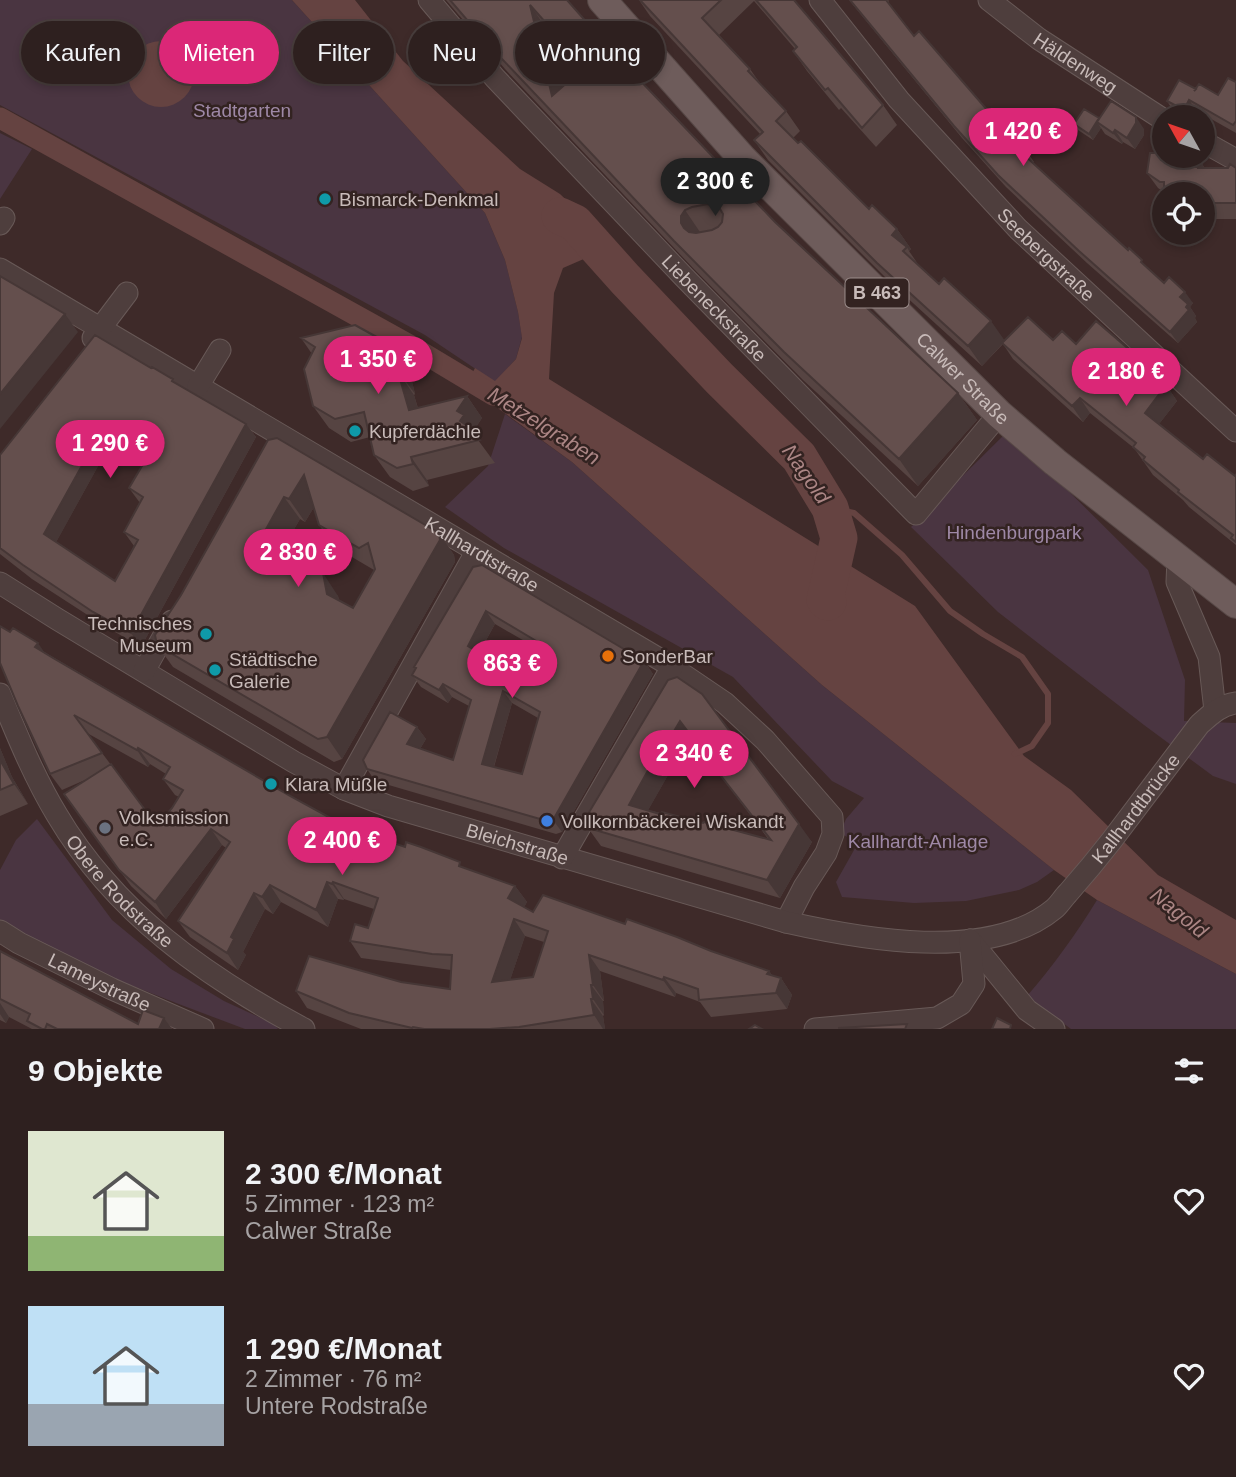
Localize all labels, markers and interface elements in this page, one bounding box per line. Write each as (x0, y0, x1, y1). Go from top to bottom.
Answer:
chip: Kaufen (21, 21, 145, 84)
chip: Mieten (159, 21, 279, 84)
chip: Filter (293, 21, 394, 84)
chip: Neu (408, 21, 501, 84)
chip: Wohnung (515, 21, 665, 84)
street label: Häldenweg (1030, 28, 1121, 98)
park label: Stadtgarten (193, 100, 291, 121)
north arrow (1152, 105, 1214, 168)
map controls (1152, 105, 1215, 245)
pin: 1 420 € (958, 108, 1088, 168)
text: 1 420 € (985, 118, 1061, 144)
pin: 2 300 € (650, 158, 780, 218)
text: 2 300 € (677, 168, 753, 194)
button: locate (1152, 182, 1215, 245)
place label: Bismarck-Denkmal (339, 189, 498, 210)
marker: Bismarck-Denkmal (317, 191, 333, 207)
street label: Seebergstraße (993, 204, 1099, 306)
street label: Liebeneckstraße (657, 251, 771, 366)
road number: B 463 (846, 278, 908, 307)
street label: Calwer Straße (912, 328, 1013, 429)
pin: 1 350 € (313, 336, 443, 396)
text: 1 350 € (340, 346, 416, 372)
pin: 2 180 € (1061, 348, 1191, 408)
text: 2 180 € (1088, 358, 1164, 384)
water label: Metzelgraben (484, 382, 604, 469)
pin: 1 290 € (45, 420, 175, 480)
place label: Kupferdächle (369, 421, 481, 442)
marker: Kupferdächle (347, 423, 363, 439)
text: 1 290 € (72, 430, 148, 456)
water label: Nagold (778, 440, 836, 509)
street label: Kallhardtstraße (421, 513, 543, 596)
park label: Hindenburgpark (946, 522, 1082, 543)
pin: 2 830 € (233, 530, 363, 589)
text: 2 830 € (260, 539, 336, 565)
place label: Technisches Museum (87, 613, 192, 656)
marker: Technisches Museum (198, 626, 214, 642)
pin: 863 € (463, 640, 561, 700)
place label: SonderBar (622, 646, 714, 667)
marker: SonderBar (600, 648, 616, 664)
place label: Städtische Galerie (229, 649, 318, 692)
text: 863 € (483, 650, 541, 676)
marker: Städtische Galerie (207, 662, 223, 678)
pin: 2 340 € (629, 730, 759, 790)
text: 2 340 € (656, 740, 732, 766)
street label: Kallhardtbrücke (1088, 750, 1184, 868)
place label: Klara Müßle (285, 774, 387, 795)
marker: Klara Müßle (263, 776, 279, 792)
place label: Volksmission e.C. (119, 807, 229, 850)
place label: Vollkornbäckerei Wiskandt (561, 811, 785, 832)
marker: Vollkornbäckerei Wiskandt (539, 813, 555, 829)
pin: 2 400 € (277, 818, 407, 877)
street label: Bleichstraße (464, 819, 571, 869)
marker: Volksmission e.C. (97, 820, 113, 836)
text: 2 400 € (304, 827, 380, 853)
street label: Obere Rodstraße (62, 831, 177, 952)
park label: Kallhardt-Anlage (848, 831, 988, 852)
water label: Nagold (1146, 883, 1213, 943)
street label: Lameystraße (45, 949, 154, 1016)
icon: filters (1170, 1052, 1208, 1090)
text: 9 Objekte (28, 1054, 163, 1087)
text: 2 300 €/Monat (245, 1157, 442, 1190)
icon: home (84, 1159, 168, 1243)
icon: heart (1170, 1182, 1208, 1220)
text: 5 Zimmer · 123 m² (245, 1191, 434, 1217)
text: Calwer Straße (245, 1218, 392, 1244)
text: 1 290 €/Monat (245, 1332, 442, 1365)
icon: home (84, 1334, 168, 1418)
icon: heart (1170, 1357, 1208, 1395)
text: 2 Zimmer · 76 m² (245, 1366, 421, 1392)
text: Untere Rodstraße (245, 1393, 428, 1419)

